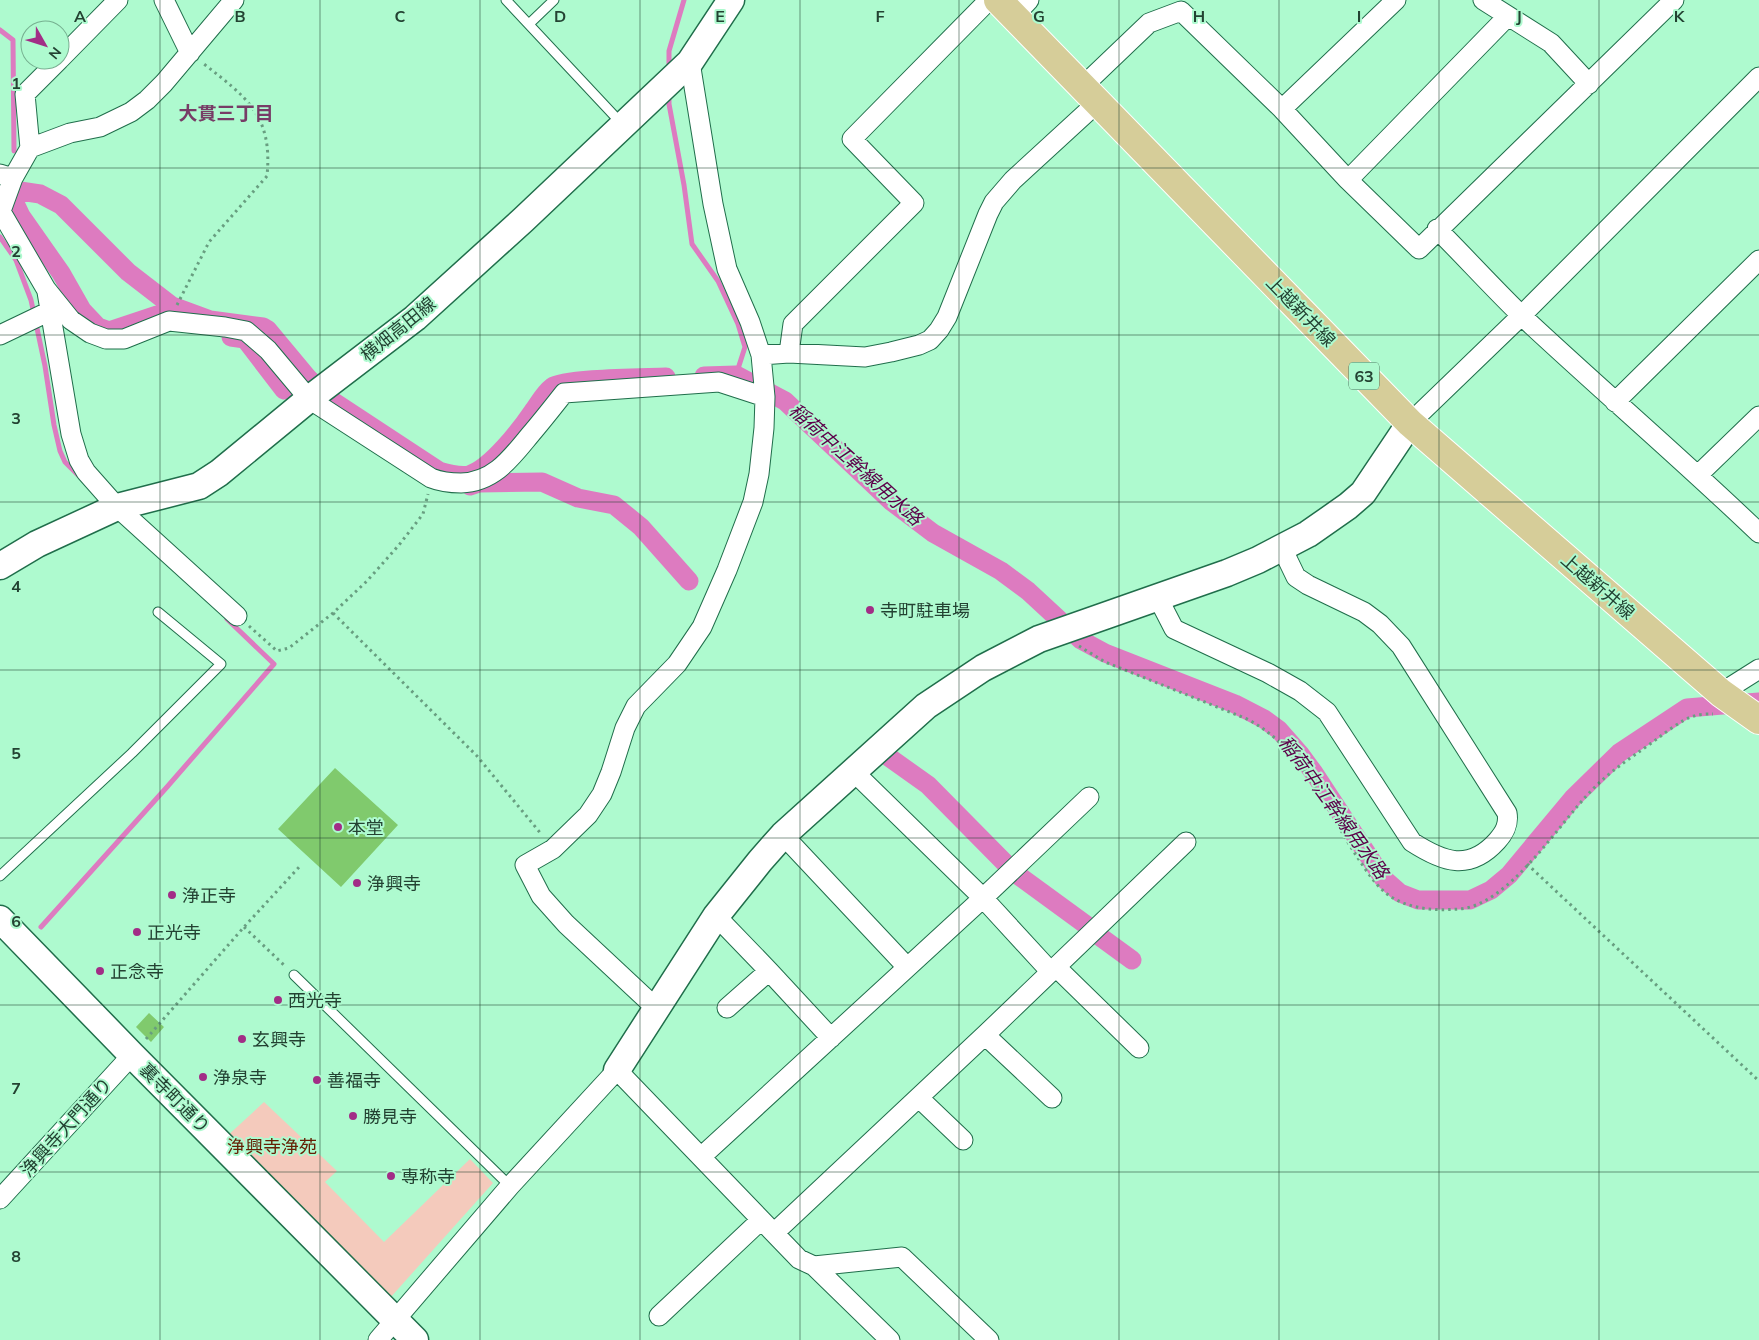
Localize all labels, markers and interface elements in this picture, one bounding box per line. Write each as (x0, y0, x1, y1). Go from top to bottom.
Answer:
text: A (74, 6, 86, 26)
text: B (234, 6, 246, 26)
text: C (395, 6, 406, 26)
text: D (554, 6, 566, 26)
text: E (715, 6, 725, 26)
text: F (875, 6, 885, 26)
text: G (1033, 6, 1045, 26)
text: H (1193, 6, 1205, 26)
text: I (1357, 6, 1361, 26)
text: J (1516, 6, 1522, 26)
text: K (1674, 6, 1686, 26)
north arrow (20, 20, 70, 70)
text: N (45, 43, 65, 63)
text: 1 (11, 73, 21, 93)
district label: 大貫三丁目 (178, 101, 274, 125)
text: 2 (11, 241, 21, 261)
street label: 上越新井線 (1261, 271, 1341, 351)
street label: 横畑高田線 (356, 292, 440, 366)
road number: 63 (1349, 362, 1379, 390)
water label: 稲荷中江幹線用水路 (784, 398, 929, 531)
text: 3 (11, 408, 21, 428)
street label: 上越新井線 (1556, 548, 1640, 624)
text: 4 (11, 576, 21, 596)
place label: 寺町駐車場 (880, 599, 970, 622)
marker: 寺町駐車場 (864, 604, 876, 616)
water label: 稲荷中江幹線用水路 (1274, 731, 1395, 885)
text: 5 (11, 743, 21, 763)
place label: 本堂 (348, 816, 384, 839)
marker: 本堂 (332, 821, 344, 833)
place label: 浄興寺 (367, 872, 421, 895)
marker: 浄興寺 (351, 877, 363, 889)
place label: 浄正寺 (182, 884, 236, 907)
marker: 浄正寺 (166, 889, 178, 901)
text: 6 (11, 911, 21, 931)
place label: 正光寺 (147, 921, 201, 944)
marker: 正光寺 (131, 926, 143, 938)
place label: 正念寺 (110, 960, 164, 983)
marker: 正念寺 (94, 965, 106, 977)
place label: 西光寺 (288, 989, 342, 1012)
marker: 西光寺 (272, 994, 284, 1006)
place label: 玄興寺 (252, 1028, 306, 1051)
marker: 玄興寺 (236, 1033, 248, 1045)
street label: 裏寺町通り (135, 1058, 215, 1138)
place label: 浄泉寺 (213, 1066, 267, 1089)
place label: 善福寺 (327, 1069, 381, 1092)
marker: 浄泉寺 (197, 1071, 209, 1083)
street label: 浄興寺大門通り (15, 1072, 117, 1182)
marker: 善福寺 (311, 1074, 323, 1086)
text: 7 (11, 1078, 21, 1098)
place label: 勝見寺 (363, 1105, 417, 1128)
marker: 勝見寺 (347, 1110, 359, 1122)
park label: 浄興寺浄苑 (227, 1135, 317, 1158)
place label: 専称寺 (401, 1165, 455, 1188)
marker: 専称寺 (385, 1170, 397, 1182)
text: 8 (11, 1246, 21, 1266)

